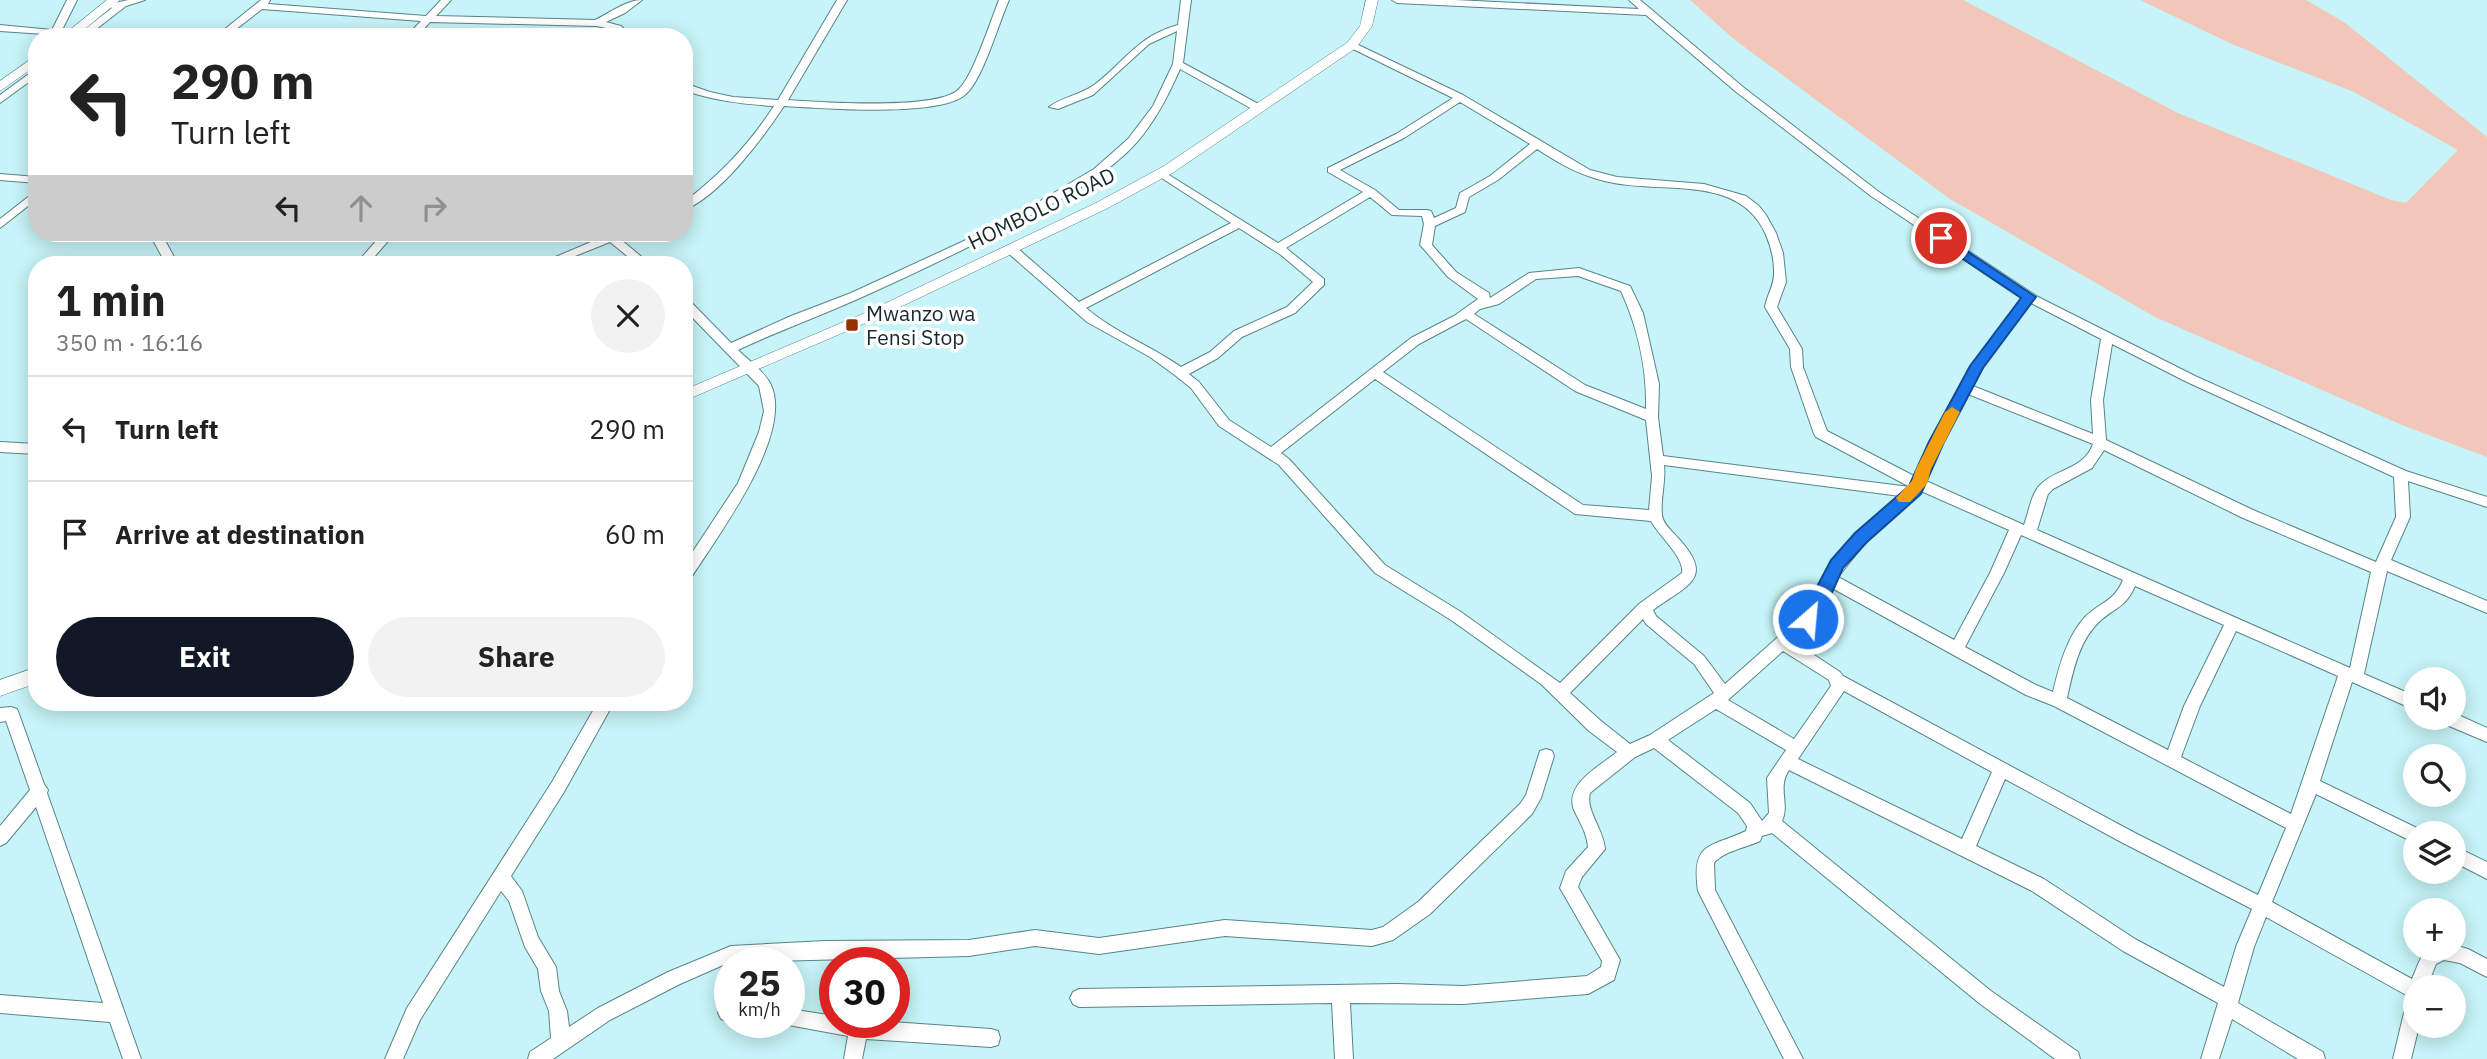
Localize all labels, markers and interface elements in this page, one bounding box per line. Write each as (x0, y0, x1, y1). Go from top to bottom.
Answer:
text: 290 m (171, 49, 315, 112)
icon: left (56, 56, 147, 147)
text: Turn left (171, 111, 291, 153)
street label: HOMBOLO ROAD (963, 160, 1119, 256)
icon: left (269, 189, 307, 227)
icon: ahead (342, 189, 380, 227)
icon: right (415, 189, 453, 227)
pin (1911, 208, 1971, 268)
icon: arrive (1922, 219, 1960, 257)
text: 1 min (56, 273, 166, 328)
button: close (591, 279, 665, 353)
place label: Mwanzo wa Fensi Stop (866, 299, 976, 351)
marker: Mwanzo wa Fensi Stop (844, 317, 860, 333)
text: 350 m · 16:16 (56, 327, 203, 357)
icon: left (56, 410, 94, 448)
text: Turn left (115, 412, 218, 446)
text: 290 m (589, 412, 665, 446)
icon: arrive (56, 515, 94, 553)
text: Arrive at destination (115, 517, 365, 551)
text: 60 m (605, 517, 665, 551)
position arrow (1771, 582, 1845, 656)
button: Exit (56, 617, 354, 697)
button: Share (368, 617, 665, 697)
map controls (2403, 667, 2466, 1038)
button: sound (2403, 667, 2466, 730)
button: search (2403, 744, 2466, 807)
button: layers (2403, 821, 2466, 884)
button: + (2403, 898, 2466, 961)
speed limit sign: 30 (819, 947, 910, 1038)
text: 25 (738, 960, 781, 1006)
button: − (2403, 975, 2466, 1038)
text: km/h (738, 998, 781, 1021)

